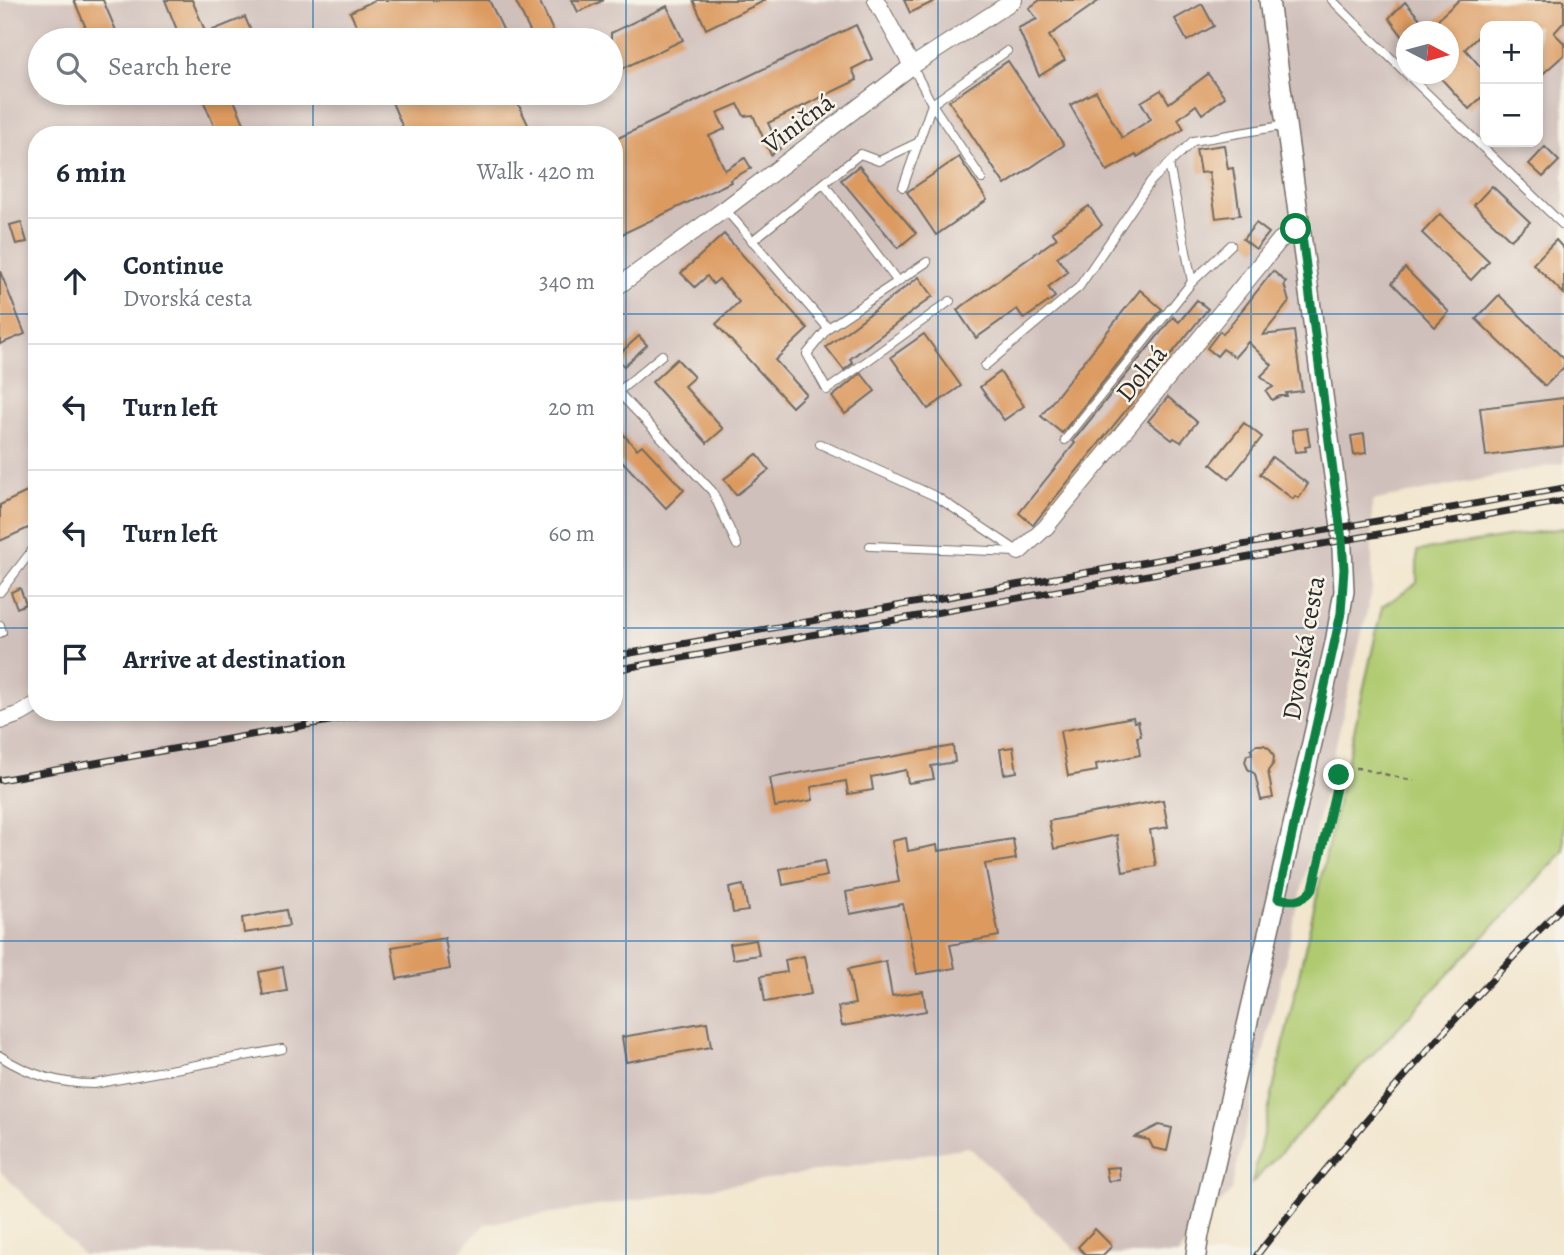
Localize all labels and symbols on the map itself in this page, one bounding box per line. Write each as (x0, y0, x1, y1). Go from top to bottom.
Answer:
north arrow (1396, 21, 1459, 84)
street label: Viničná (755, 85, 841, 162)
route start (1280, 213, 1311, 244)
street label: Dolná (1108, 337, 1175, 409)
street label: Dvorská cesta (1274, 573, 1333, 723)
route end (1323, 759, 1354, 790)

